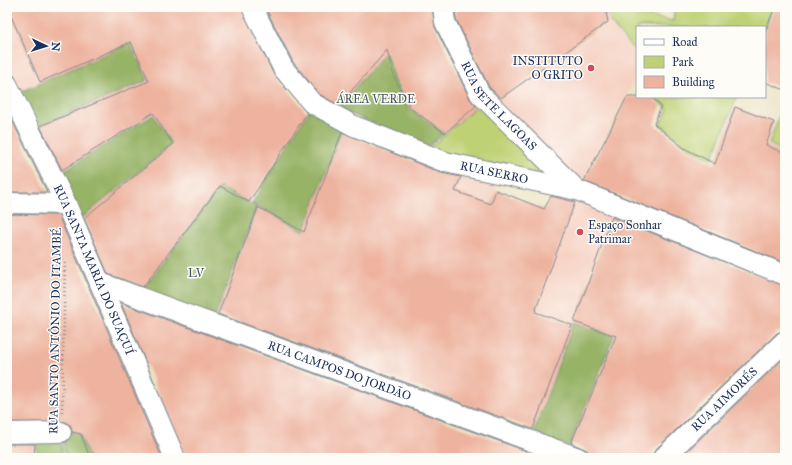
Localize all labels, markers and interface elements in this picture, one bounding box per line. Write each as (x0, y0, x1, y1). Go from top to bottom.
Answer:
north arrow (26, 26, 66, 66)
legend (636, 26, 766, 98)
text: Road (672, 35, 698, 49)
text: N (49, 42, 62, 52)
place label: INSTITUTO O GRITO (512, 54, 583, 82)
text: Park (672, 55, 694, 69)
street label: RUA SETE LAGOAS (458, 59, 540, 153)
marker: INSTITUTO O GRITO (586, 63, 596, 73)
text: Building (672, 75, 715, 90)
park label: ÁREA VERDE (335, 91, 416, 106)
street label: RUA SERRO (459, 158, 530, 186)
street label: RUA SANTA MARIA DO SUAÇUÍ (51, 182, 139, 358)
place label: Espaço Sonhar Patrimar (588, 218, 662, 246)
street label: RUA SANTO ANTÔNIO DO ITAMBÉ (44, 227, 64, 434)
marker: Espaço Sonhar Patrimar (575, 227, 585, 237)
park label: LV (188, 266, 205, 280)
street label: RUA CAMPOS DO JORDÃO (266, 338, 413, 403)
street label: RUA AIMORÉS (688, 364, 760, 434)

